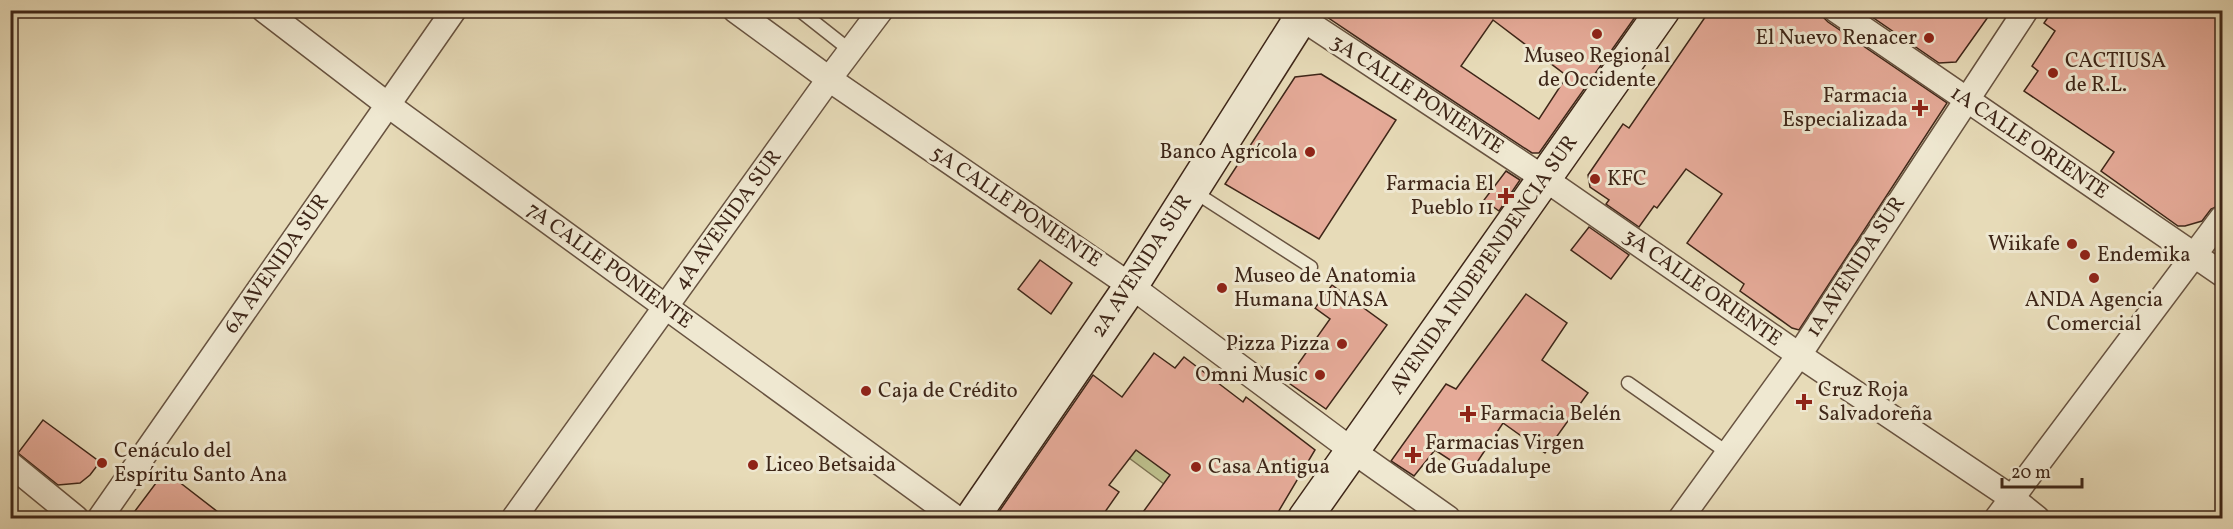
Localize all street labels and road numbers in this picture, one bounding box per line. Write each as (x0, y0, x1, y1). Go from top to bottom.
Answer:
street label: 3A CALLE PONIENTE (1325, 28, 1509, 162)
street label: 1A CALLE ORIENTE (1944, 79, 2114, 207)
street label: AVENIDA INDEPENDENCIA SUR (1383, 129, 1585, 401)
street label: 5A CALLE PONIENTE (925, 139, 1107, 275)
street label: 4A AVENIDA SUR (667, 144, 789, 296)
street label: 6A AVENIDA SUR (218, 188, 336, 340)
street label: 2A AVENIDA SUR (1085, 189, 1199, 343)
street label: 1A AVENIDA SUR (1799, 191, 1913, 343)
street label: 7A CALLE PONIENTE (520, 196, 698, 336)
street label: 3A CALLE ORIENTE (1617, 222, 1787, 354)

